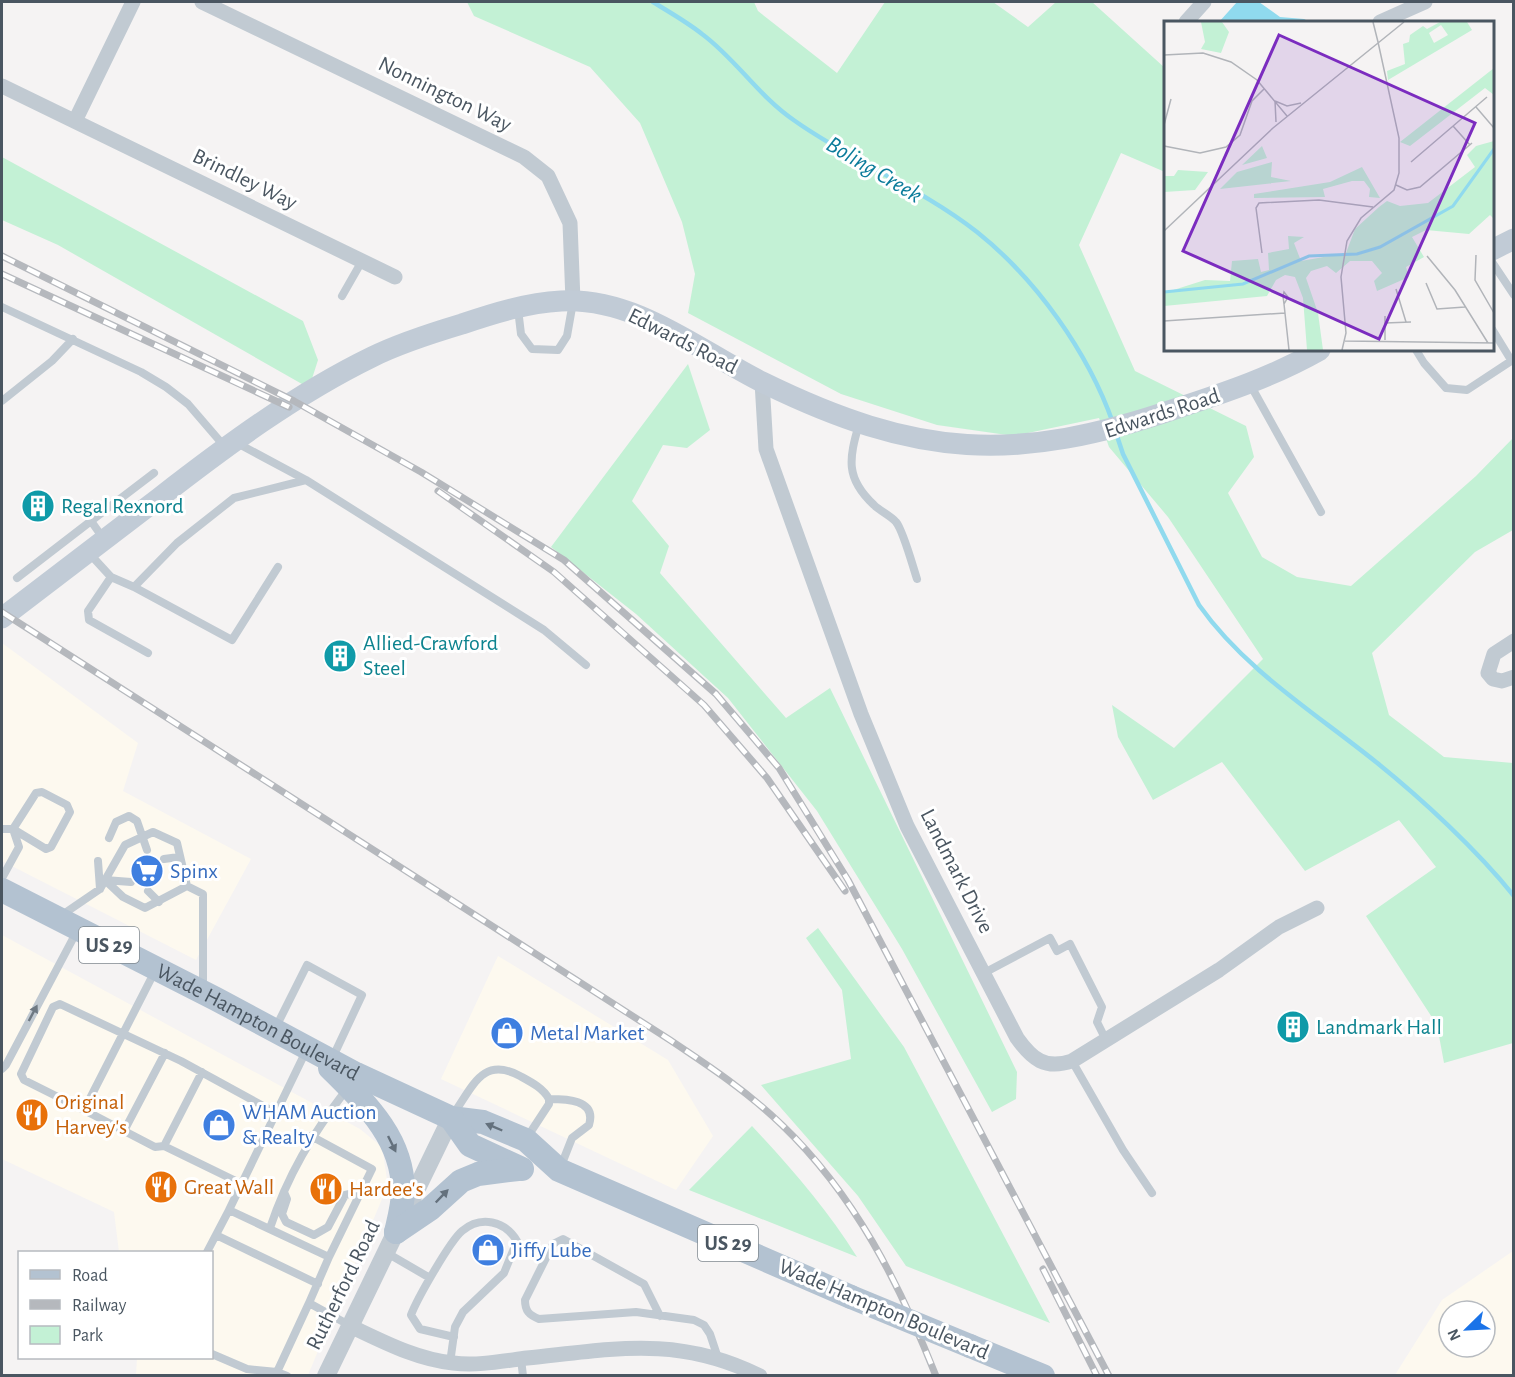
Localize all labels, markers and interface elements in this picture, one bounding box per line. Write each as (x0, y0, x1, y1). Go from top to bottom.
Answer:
inset map (1164, 21, 1494, 351)
street label: Nonnington Way (375, 52, 516, 136)
water label: Boling Creek (822, 132, 926, 208)
street label: Brindley Way (189, 144, 301, 214)
street label: Edwards Road (625, 304, 741, 378)
street label: Edwards Road (1102, 384, 1222, 442)
building icon: Regal Rexnord (20, 488, 56, 524)
place label: Regal Rexnord (61, 495, 184, 517)
place label: Allied-Crawford Steel (363, 632, 498, 679)
building icon: Allied-Crawford Steel (322, 638, 358, 674)
street label: Landmark Drive (916, 805, 998, 937)
supermarket icon: Spinx (129, 853, 165, 889)
place label: Spinx (170, 860, 218, 882)
road number: US 29 (79, 927, 139, 963)
street label: Wade Hampton Boulevard (153, 960, 363, 1085)
one-way arrow (28, 1005, 38, 1022)
building icon: Landmark Hall (1275, 1009, 1311, 1045)
shop icon: Metal Market (489, 1015, 525, 1051)
place label: Landmark Hall (1316, 1016, 1442, 1038)
place label: Metal Market (530, 1022, 644, 1044)
place label: Original Harvey's (55, 1091, 127, 1138)
restaurant icon: Original Harvey's (14, 1097, 50, 1133)
place label: WHAM Auction & Realty (242, 1101, 377, 1148)
shop icon: WHAM Auction & Realty (201, 1107, 237, 1143)
one-way arrow (485, 1121, 503, 1131)
one-way arrow (388, 1135, 397, 1152)
restaurant icon: Great Wall (143, 1169, 179, 1205)
restaurant icon: Hardee's (308, 1171, 344, 1207)
place label: Great Wall (184, 1176, 274, 1198)
place label: Hardee's (349, 1178, 424, 1200)
one-way arrow (435, 1188, 449, 1203)
street label: Rutherford Road (302, 1217, 384, 1353)
road number: US 29 (698, 1225, 758, 1261)
shop icon: Jiffy Lube (470, 1232, 506, 1268)
place label: Jiffy Lube (511, 1239, 592, 1261)
legend (18, 1251, 213, 1359)
street label: Wade Hampton Boulevard (776, 1255, 992, 1363)
text: Road (72, 1267, 108, 1285)
text: Railway (72, 1297, 127, 1315)
north arrow (1437, 1299, 1497, 1359)
text: N (1445, 1326, 1464, 1343)
text: Park (72, 1327, 104, 1345)

